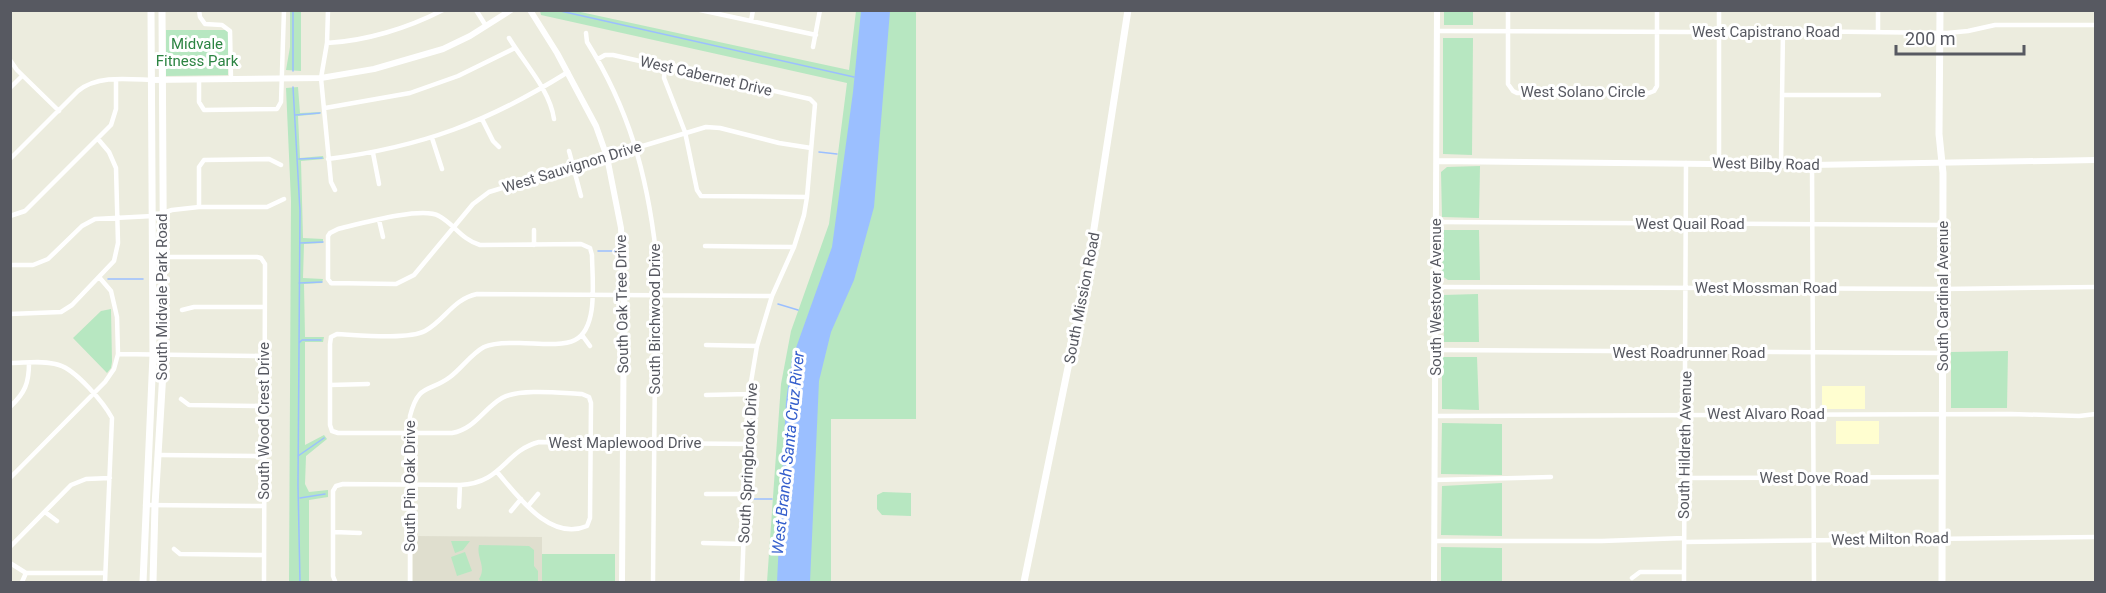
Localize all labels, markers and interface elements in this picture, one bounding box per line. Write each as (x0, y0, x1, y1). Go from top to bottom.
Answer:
scale bar (1896, 18, 2024, 56)
street label: West Capistrano Road (1692, 23, 1840, 41)
text: 200 m (1905, 28, 1956, 49)
park label: Midvale Fitness Park (156, 35, 239, 70)
street label: West Cabernet Drive (638, 52, 774, 100)
street label: West Solano Circle (1520, 83, 1646, 101)
street label: West Sauvignon Drive (500, 137, 644, 197)
street label: West Bilby Road (1712, 154, 1820, 174)
street label: South Midvale Park Road (153, 214, 171, 380)
street label: West Quail Road (1635, 215, 1745, 233)
street label: South Westover Avenue (1427, 218, 1445, 376)
street label: South Cardinal Avenue (1934, 221, 1952, 371)
street label: South Mission Road (1060, 231, 1104, 365)
street label: South Oak Tree Drive (612, 234, 632, 374)
street label: South Birchwood Drive (646, 243, 664, 394)
street label: West Mossman Road (1695, 279, 1837, 297)
street label: South Wood Crest Drive (255, 342, 273, 500)
street label: West Roadrunner Road (1613, 344, 1765, 362)
water label: West Branch Santa Cruz River (768, 350, 808, 556)
street label: South Hildreth Avenue (1675, 371, 1695, 519)
street label: South Springbrook Drive (735, 382, 761, 544)
street label: West Alvaro Road (1707, 405, 1825, 423)
street label: South Pin Oak Drive (401, 420, 419, 552)
street label: West Maplewood Drive (549, 434, 702, 452)
street label: West Dove Road (1760, 469, 1868, 487)
street label: West Milton Road (1831, 529, 1949, 549)

